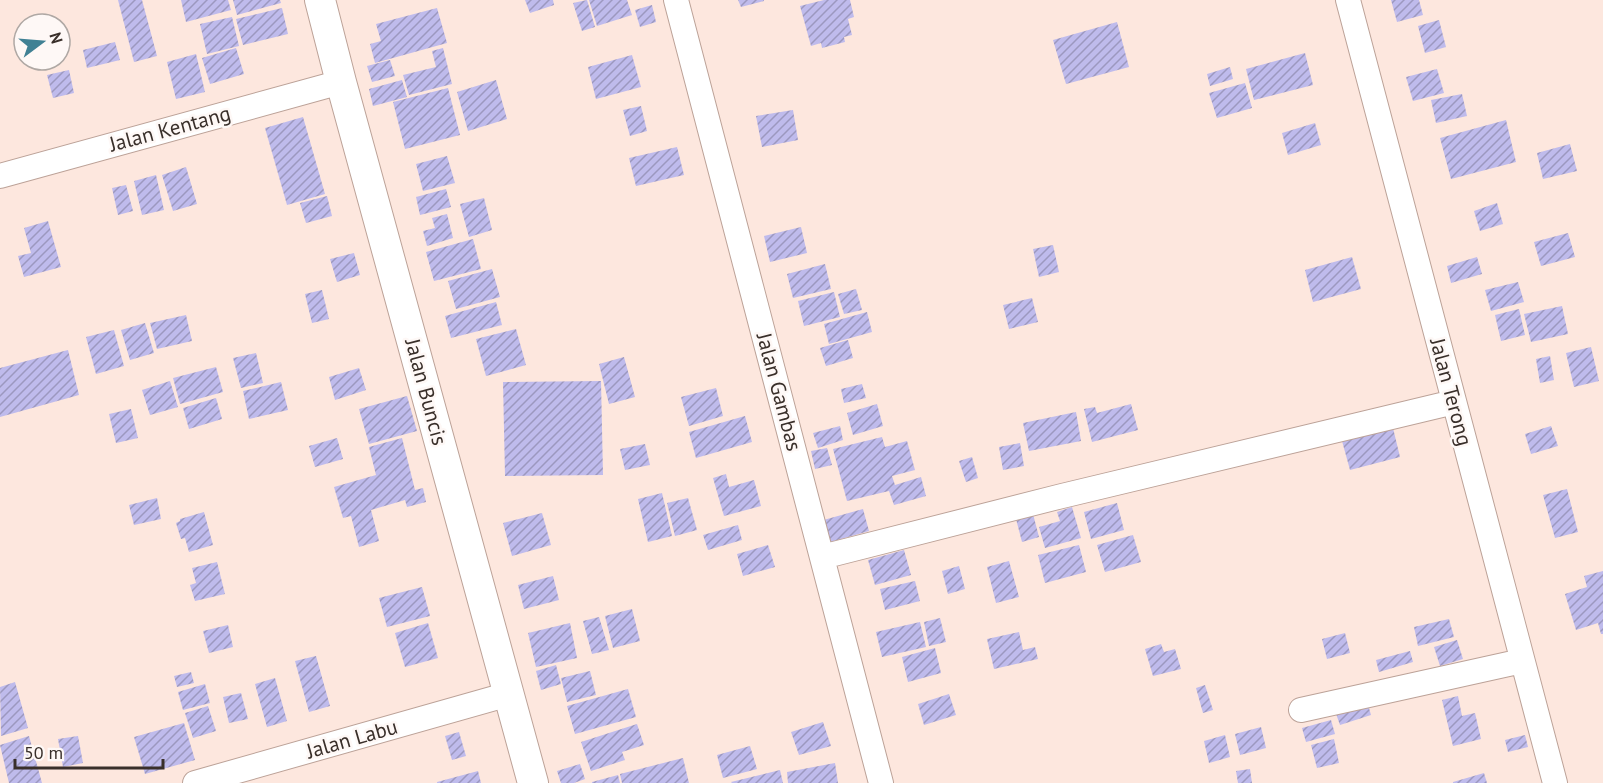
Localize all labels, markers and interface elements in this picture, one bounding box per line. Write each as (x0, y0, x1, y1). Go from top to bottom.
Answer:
north arrow (12, 12, 72, 72)
text: N (45, 30, 67, 46)
street label: Jalan Kentang (105, 99, 233, 158)
street label: Jalan Gambas (751, 329, 808, 454)
street label: Jalan Terong (1424, 334, 1479, 449)
street label: Jalan Buncis (399, 335, 454, 448)
street label: Jalan Labu (302, 713, 401, 765)
scale bar (15, 732, 164, 770)
text: 50 m (24, 741, 63, 764)

